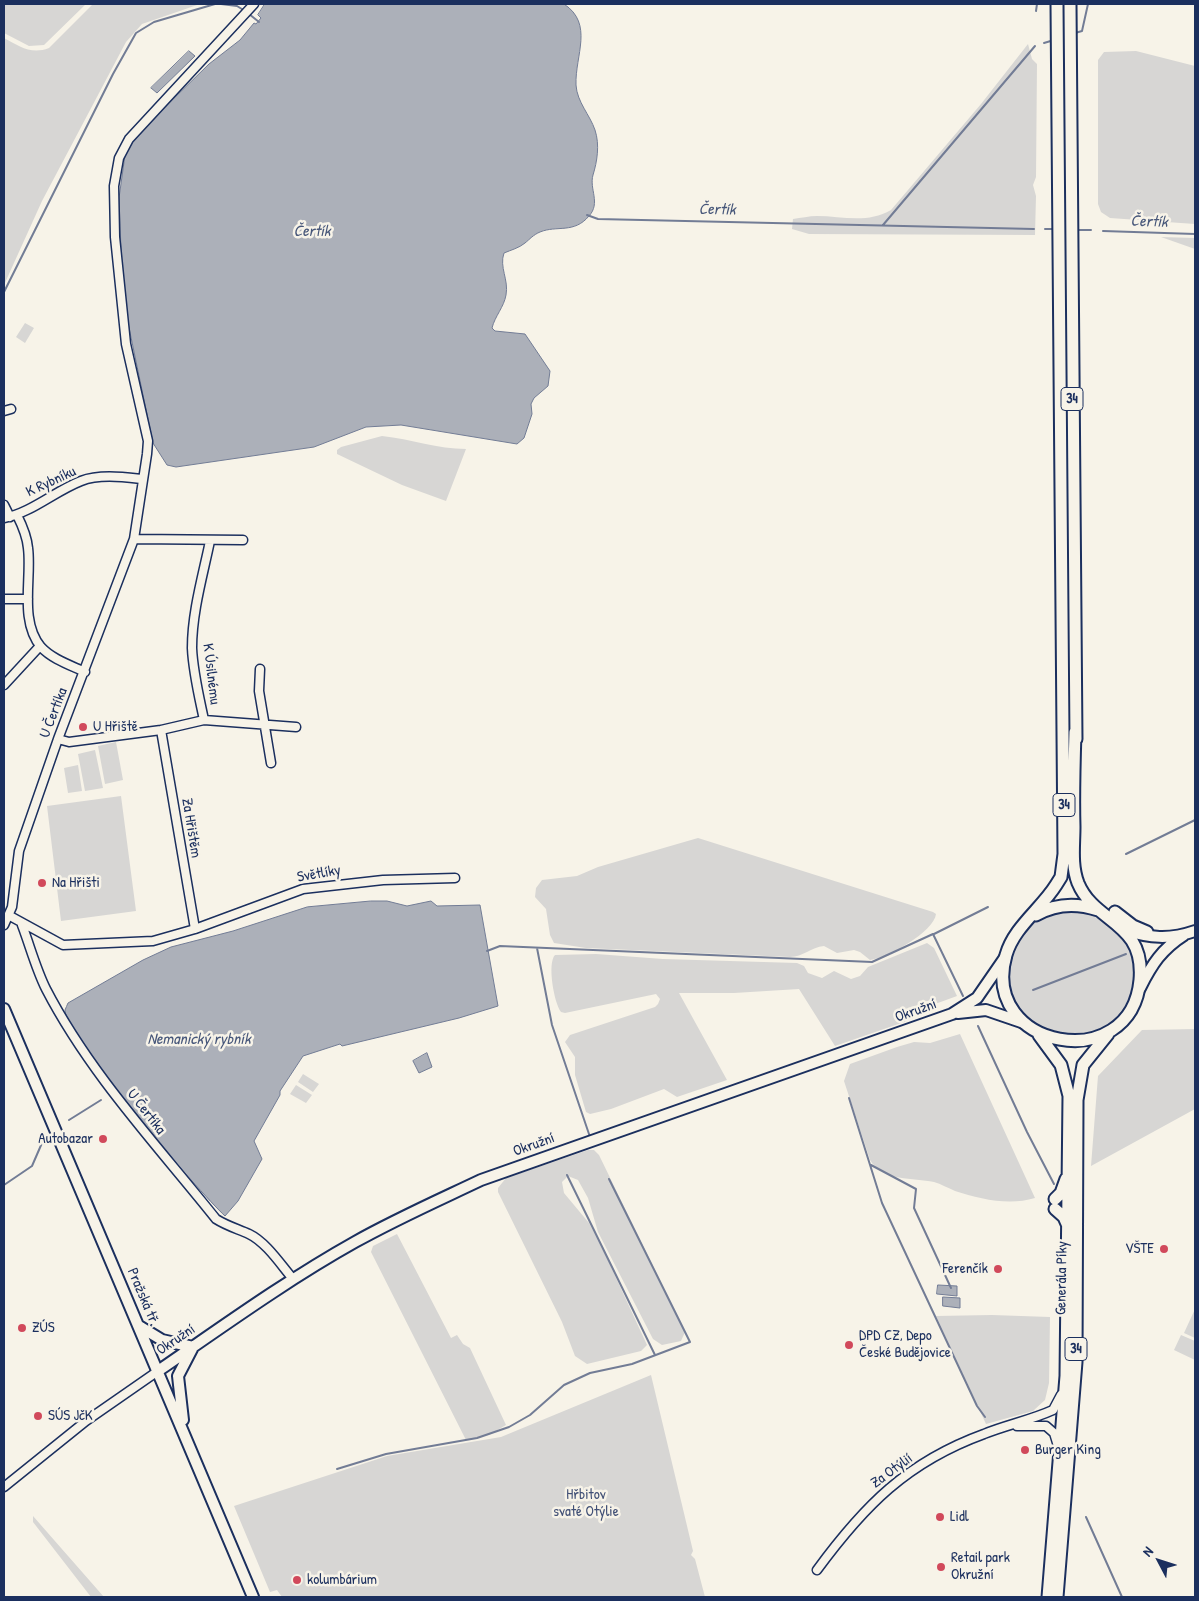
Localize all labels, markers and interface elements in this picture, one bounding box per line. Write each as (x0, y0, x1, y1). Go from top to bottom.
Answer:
water label: Čertík (698, 200, 736, 220)
water label: Čertík (1130, 212, 1168, 232)
water label: Čertík (293, 222, 331, 242)
road number: 34 (1061, 388, 1083, 410)
street label: K Rybníku (23, 463, 79, 501)
street label: K Úsilnému (198, 642, 224, 706)
street label: U Čertíka (36, 685, 72, 741)
place label: U Hřiště (93, 718, 138, 736)
marker: U Hřiště (77, 721, 89, 733)
road number: 34 (1053, 794, 1075, 816)
street label: Za Hřištěm (177, 797, 205, 859)
street label: Světlíky (296, 861, 342, 887)
place label: Na Hřišti (52, 874, 100, 892)
marker: Na Hřišti (36, 877, 48, 889)
street label: Okružní (893, 995, 939, 1027)
water label: Nemanický rybník (147, 1030, 251, 1050)
street label: U Čertíka (123, 1086, 169, 1138)
street label: Okružní (511, 1129, 557, 1161)
place label: Autobazar (38, 1130, 93, 1148)
marker: Autobazar (97, 1133, 109, 1145)
place label: VŠTE (1125, 1240, 1154, 1258)
street label: Generála Píky (1052, 1241, 1072, 1315)
marker: VŠTE (1158, 1243, 1170, 1255)
place label: Ferenčík (942, 1260, 988, 1278)
marker: Ferenčík (992, 1263, 1004, 1275)
street label: Pražská tř. (123, 1266, 163, 1328)
place label: ZÚS (32, 1319, 55, 1337)
street label: Okružní (153, 1321, 199, 1359)
marker: ZÚS (16, 1322, 28, 1334)
place label: DPD CZ, Depo České Budějovice (859, 1327, 951, 1362)
road number: 34 (1065, 1338, 1087, 1360)
marker: DPD CZ, Depo České Budějovice (843, 1339, 855, 1351)
place label: SÚS JčK (48, 1407, 93, 1425)
marker: SÚS JčK (32, 1410, 44, 1422)
place label: Burger King (1035, 1441, 1101, 1459)
marker: Burger King (1019, 1444, 1031, 1456)
street label: Za Otýlií (867, 1450, 917, 1492)
park label: Hřbitov svaté Otýlie (553, 1486, 619, 1521)
place label: Lidl (950, 1508, 969, 1526)
marker: Lidl (934, 1511, 946, 1523)
north arrow (1134, 1536, 1184, 1586)
text: N (1137, 1542, 1157, 1560)
place label: Retail park Okružní (951, 1549, 1010, 1584)
marker: Retail park Okružní (935, 1561, 947, 1573)
place label: kolumbárium (307, 1571, 377, 1589)
marker: kolumbárium (291, 1574, 303, 1586)

